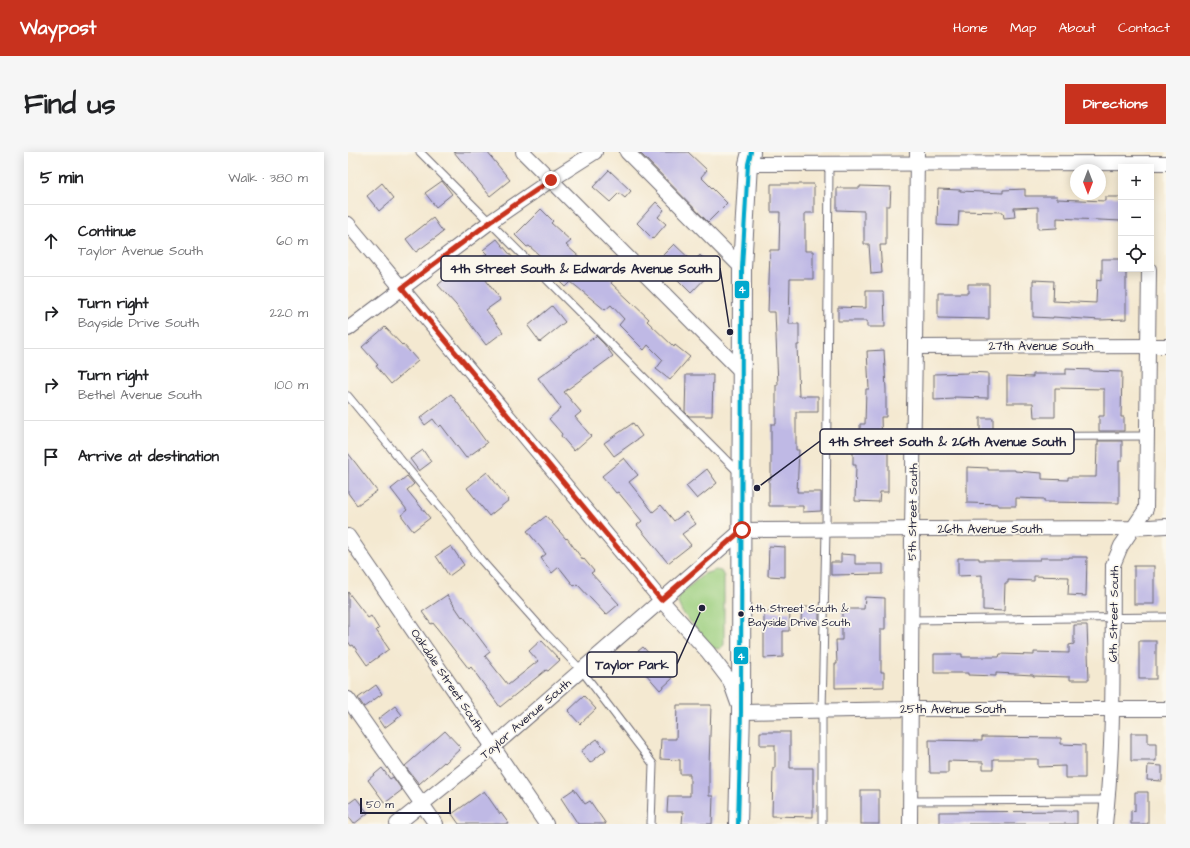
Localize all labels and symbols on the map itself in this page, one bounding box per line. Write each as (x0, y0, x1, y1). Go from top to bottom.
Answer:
north arrow (1070, 164, 1106, 200)
route end (542, 171, 560, 189)
callout: 4th Street South & Edwards Avenue South (441, 256, 720, 281)
text: 4th Street South & Edwards Avenue South (450, 260, 713, 278)
line badge: 4 (734, 280, 750, 299)
text: 4 (738, 282, 746, 297)
street label: 27th Avenue South (989, 338, 1094, 355)
callout: 4th Street South & 26th Avenue South (820, 429, 1074, 454)
text: 4th Street South & 26th Avenue South (828, 433, 1067, 451)
street label: 5th Street South (904, 463, 922, 561)
route start (733, 521, 751, 539)
street label: 26th Avenue South (937, 521, 1043, 538)
street label: 6th Street South (1105, 566, 1123, 662)
place label: 4th Street South & Bayside Drive South (748, 601, 851, 631)
marker: 4th Street South & Bayside Drive South (736, 609, 746, 619)
street label: Oakdale Street South (406, 625, 488, 735)
line badge: 4 (733, 646, 749, 665)
text: 4 (737, 649, 745, 664)
callout: Taylor Park (587, 652, 677, 677)
text: Taylor Park (594, 656, 670, 675)
street label: Taylor Avenue South (477, 675, 576, 764)
street label: 25th Avenue South (900, 701, 1006, 718)
scale bar (360, 796, 451, 815)

